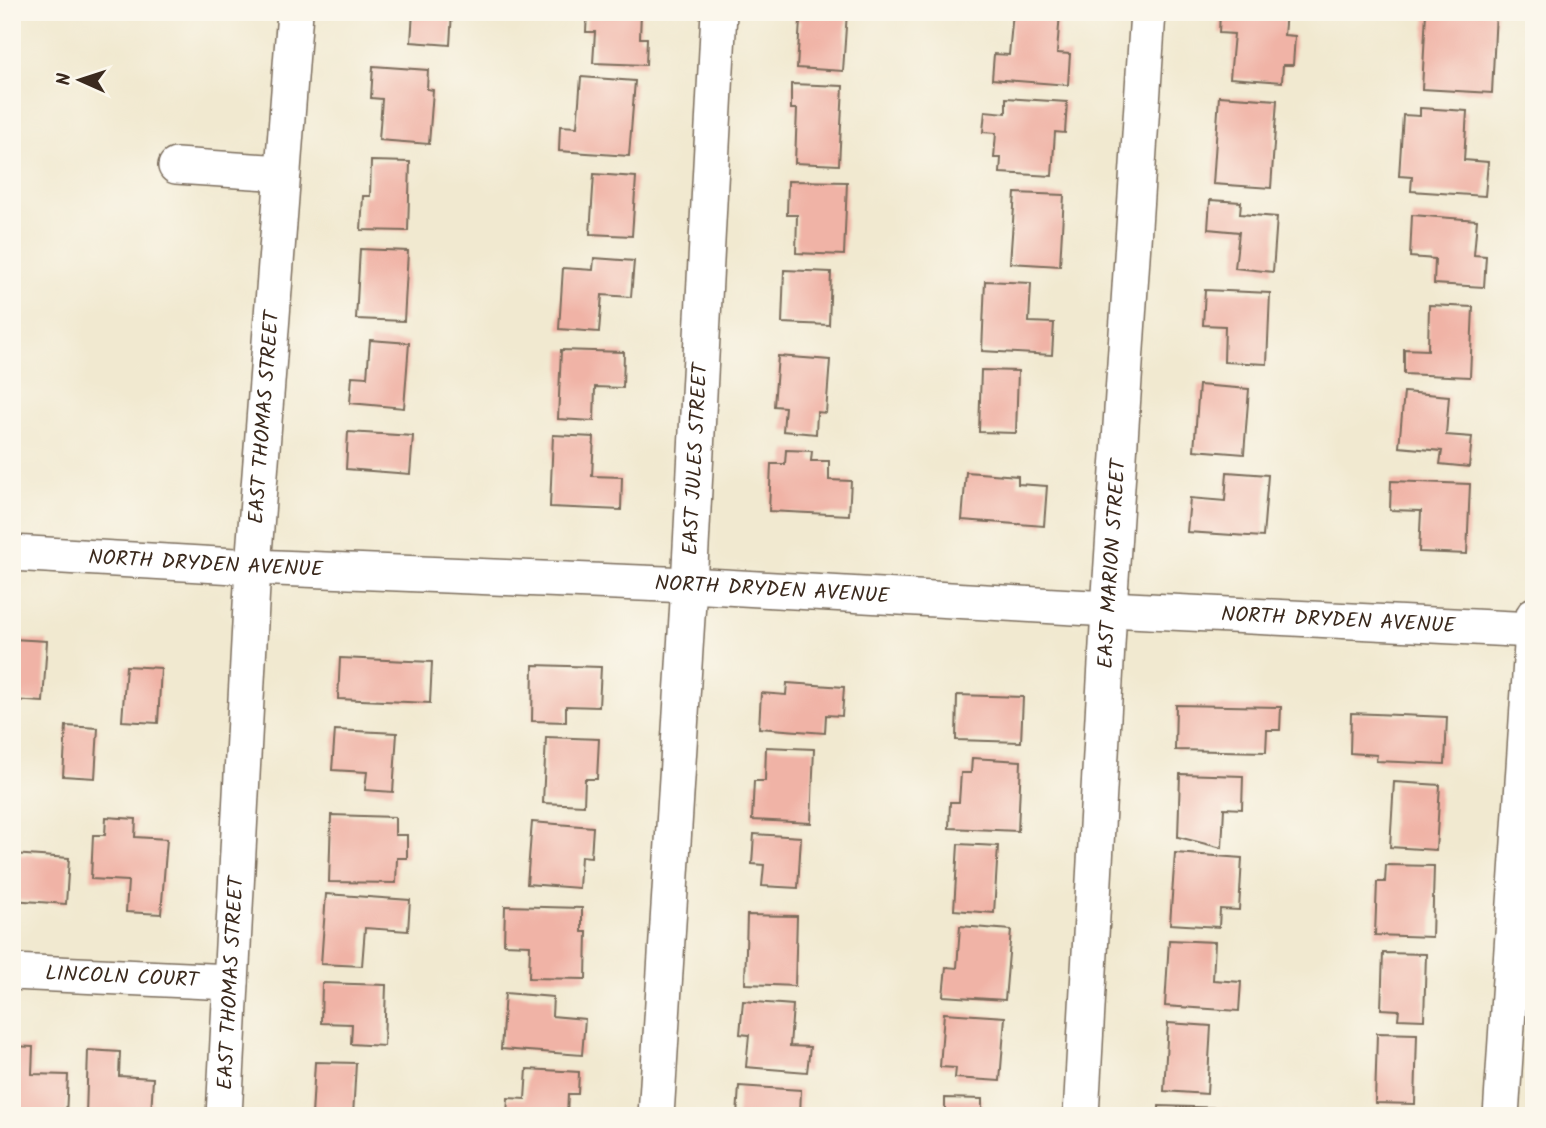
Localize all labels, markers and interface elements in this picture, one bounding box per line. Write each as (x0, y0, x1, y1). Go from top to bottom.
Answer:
north arrow (46, 46, 116, 116)
text: N (50, 72, 80, 86)
street label: EAST THOMAS STREET (240, 308, 289, 525)
street label: EAST JULES STREET (674, 361, 717, 556)
street label: EAST MARION STREET (1089, 456, 1135, 670)
street label: NORTH DRYDEN AVENUE (88, 541, 324, 586)
street label: NORTH DRYDEN AVENUE (654, 567, 891, 613)
street label: NORTH DRYDEN AVENUE (1220, 598, 1457, 643)
street label: EAST THOMAS STREET (209, 874, 253, 1091)
street label: LINCOLN COURT (45, 957, 201, 997)

